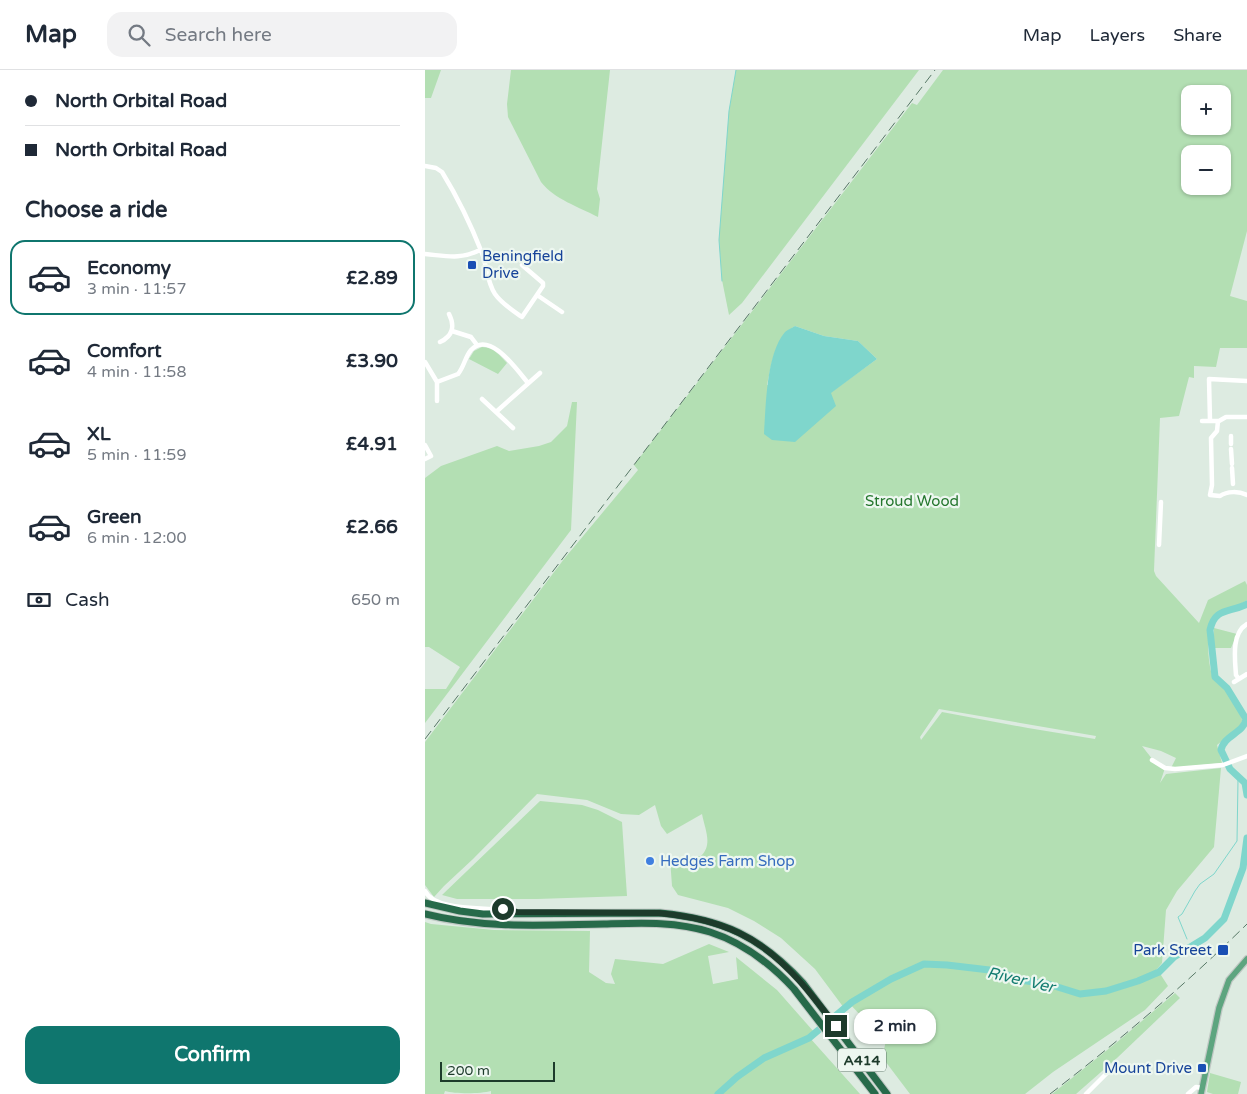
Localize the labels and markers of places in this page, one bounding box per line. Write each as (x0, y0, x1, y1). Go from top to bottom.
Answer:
place label: Beningfield Drive (482, 247, 564, 282)
marker: Beningfield Drive (466, 259, 478, 271)
place label: Hedges Farm Shop (660, 852, 795, 870)
marker: Hedges Farm Shop (644, 855, 656, 867)
place label: Park Street (1133, 941, 1212, 959)
marker: Park Street (1216, 943, 1230, 957)
place label: Mount Drive (1104, 1059, 1192, 1077)
marker: Mount Drive (1196, 1062, 1208, 1074)

